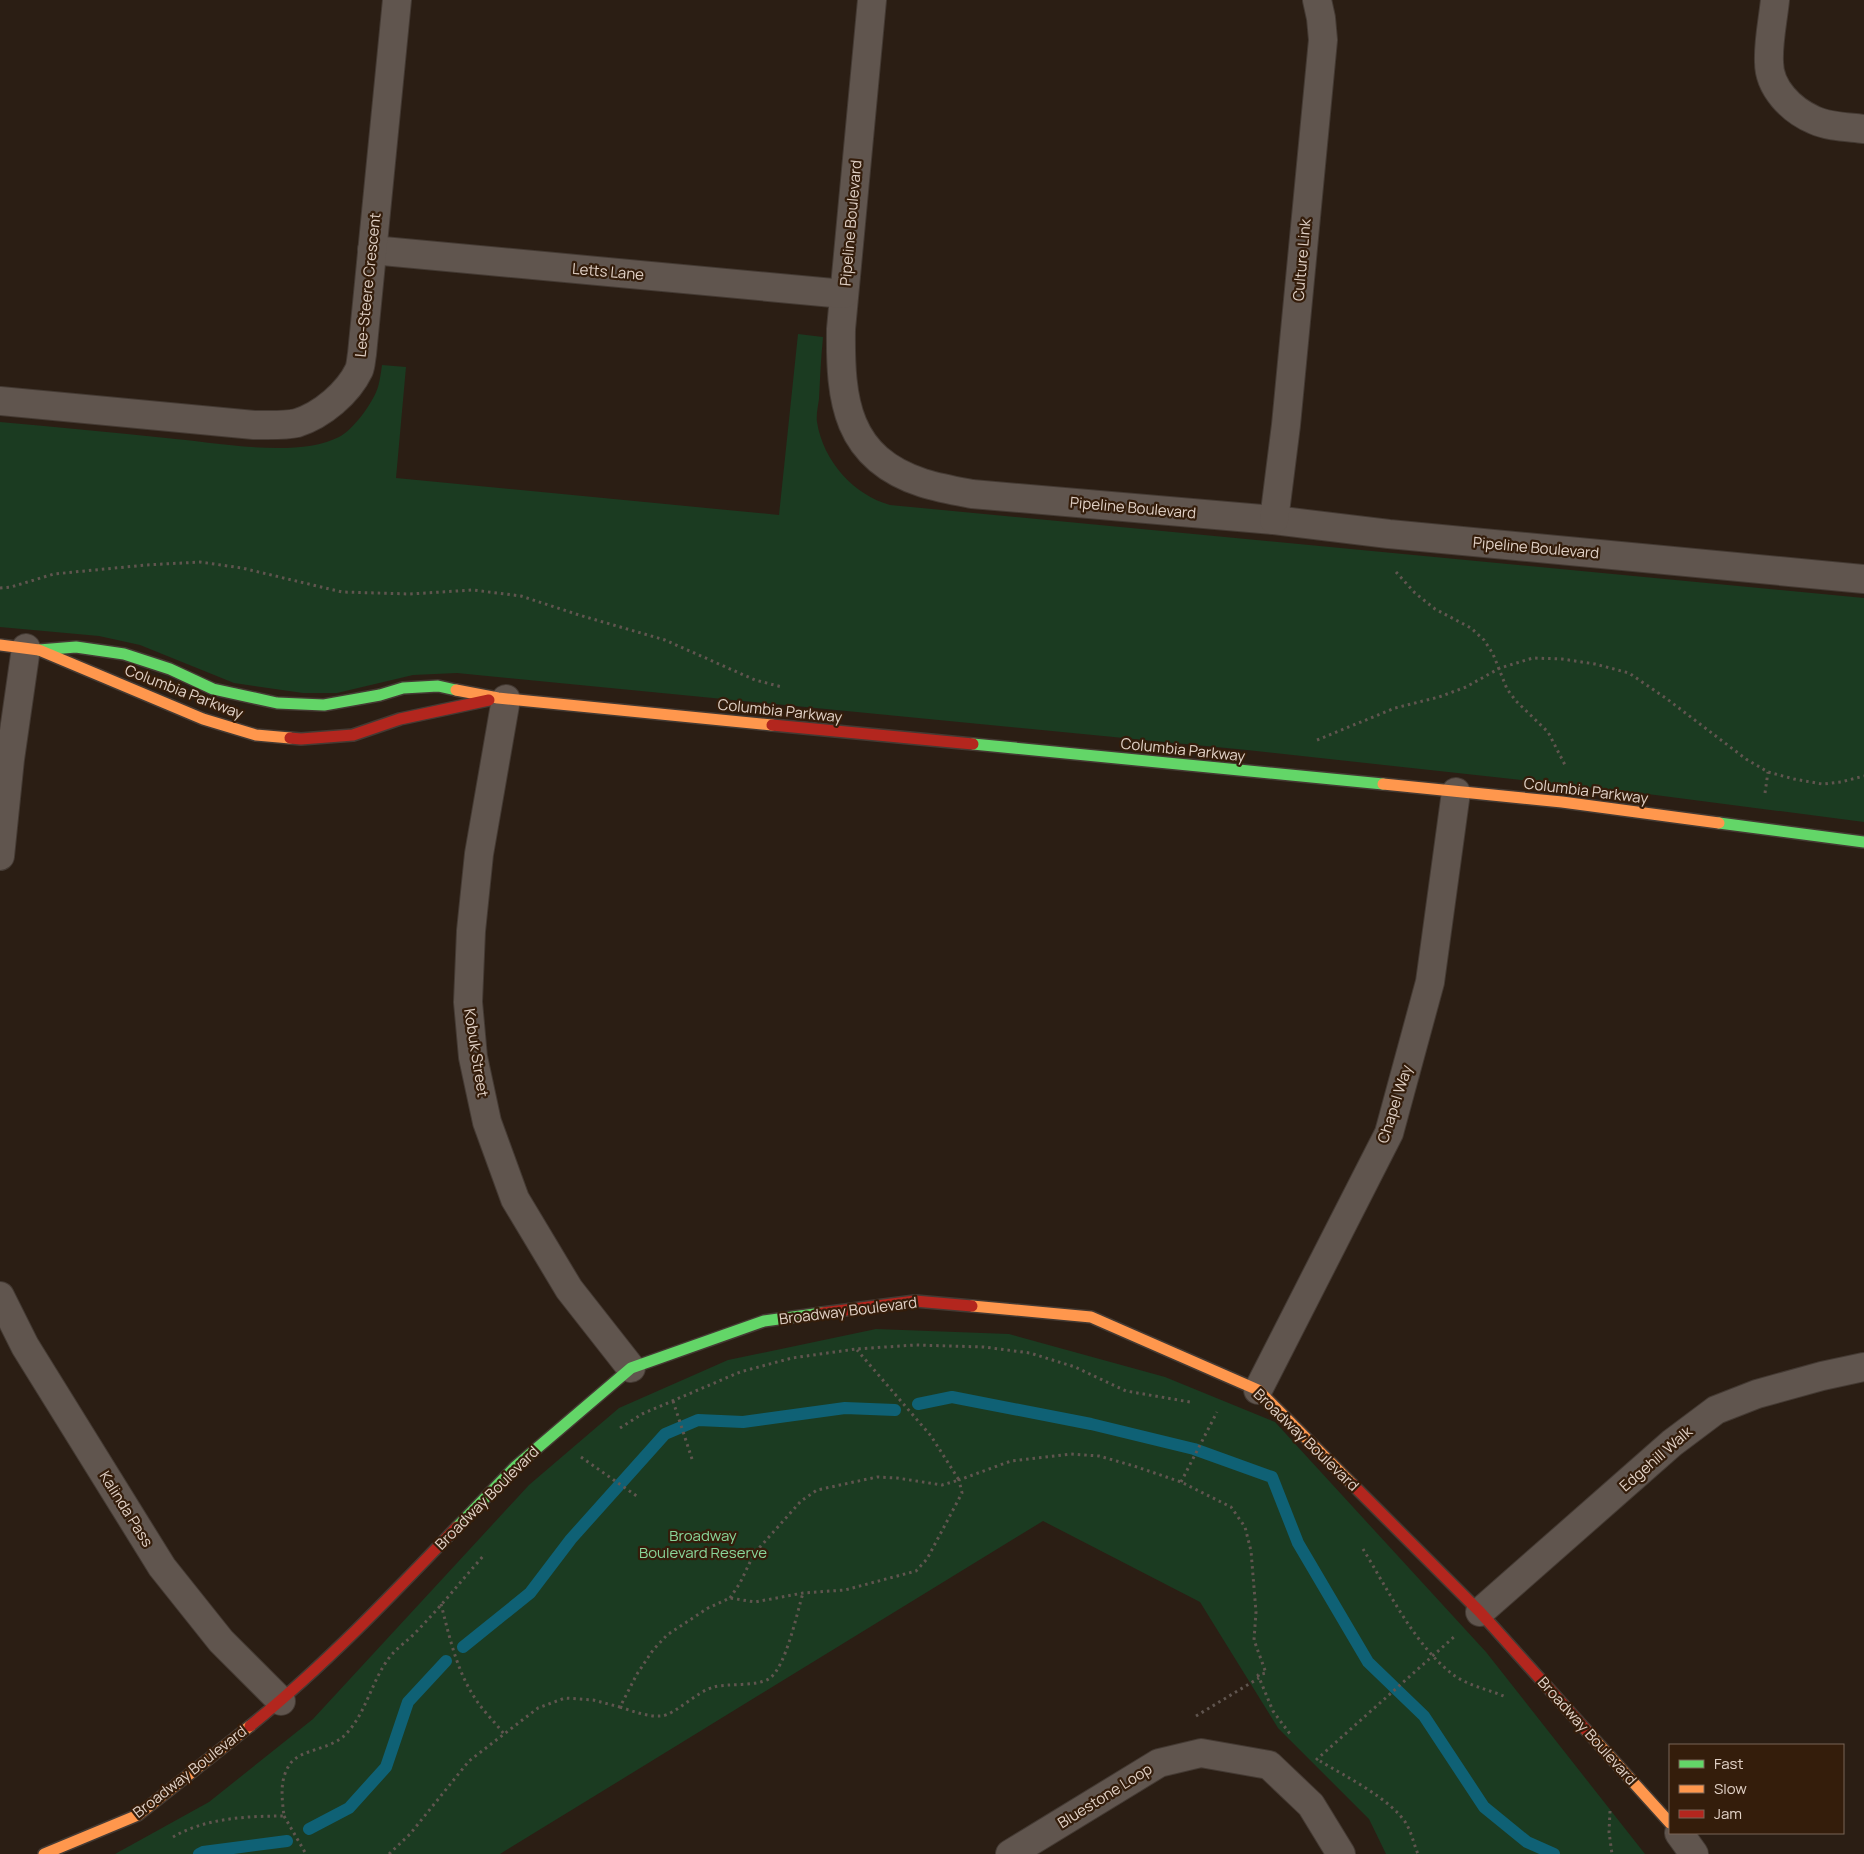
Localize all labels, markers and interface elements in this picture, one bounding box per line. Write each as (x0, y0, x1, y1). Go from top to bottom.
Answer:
street label: Pipeline Boulevard (835, 159, 866, 287)
street label: Lee-Steere Crescent (349, 212, 386, 358)
street label: Culture Link (1287, 217, 1316, 302)
street label: Letts Lane (571, 258, 645, 285)
street label: Pipeline Boulevard (1069, 492, 1197, 523)
street label: Pipeline Boulevard (1472, 532, 1600, 563)
street label: Columbia Parkway (122, 659, 246, 724)
street label: Columbia Parkway (717, 694, 843, 727)
street label: Columbia Parkway (1120, 733, 1246, 766)
street label: Columbia Parkway (1523, 772, 1650, 809)
street label: Kobuk Street (459, 1007, 494, 1099)
street label: Chapel Way (1372, 1062, 1417, 1146)
street label: Broadway Boulevard (778, 1292, 918, 1329)
street label: Broadway Boulevard (1249, 1384, 1364, 1495)
street label: Edgehill Walk (1615, 1421, 1697, 1496)
street label: Broadway Boulevard (430, 1441, 543, 1554)
street label: Kalinda Pass (95, 1467, 158, 1551)
park label: Broadway Boulevard Reserve (639, 1525, 767, 1563)
street label: Broadway Boulevard (1533, 1672, 1642, 1789)
street label: Broadway Boulevard (128, 1721, 251, 1823)
legend (1669, 1744, 1844, 1834)
text: Fast (1714, 1753, 1743, 1774)
street label: Bluestone Loop (1053, 1758, 1156, 1833)
text: Slow (1714, 1778, 1747, 1799)
text: Jam (1714, 1803, 1742, 1824)

